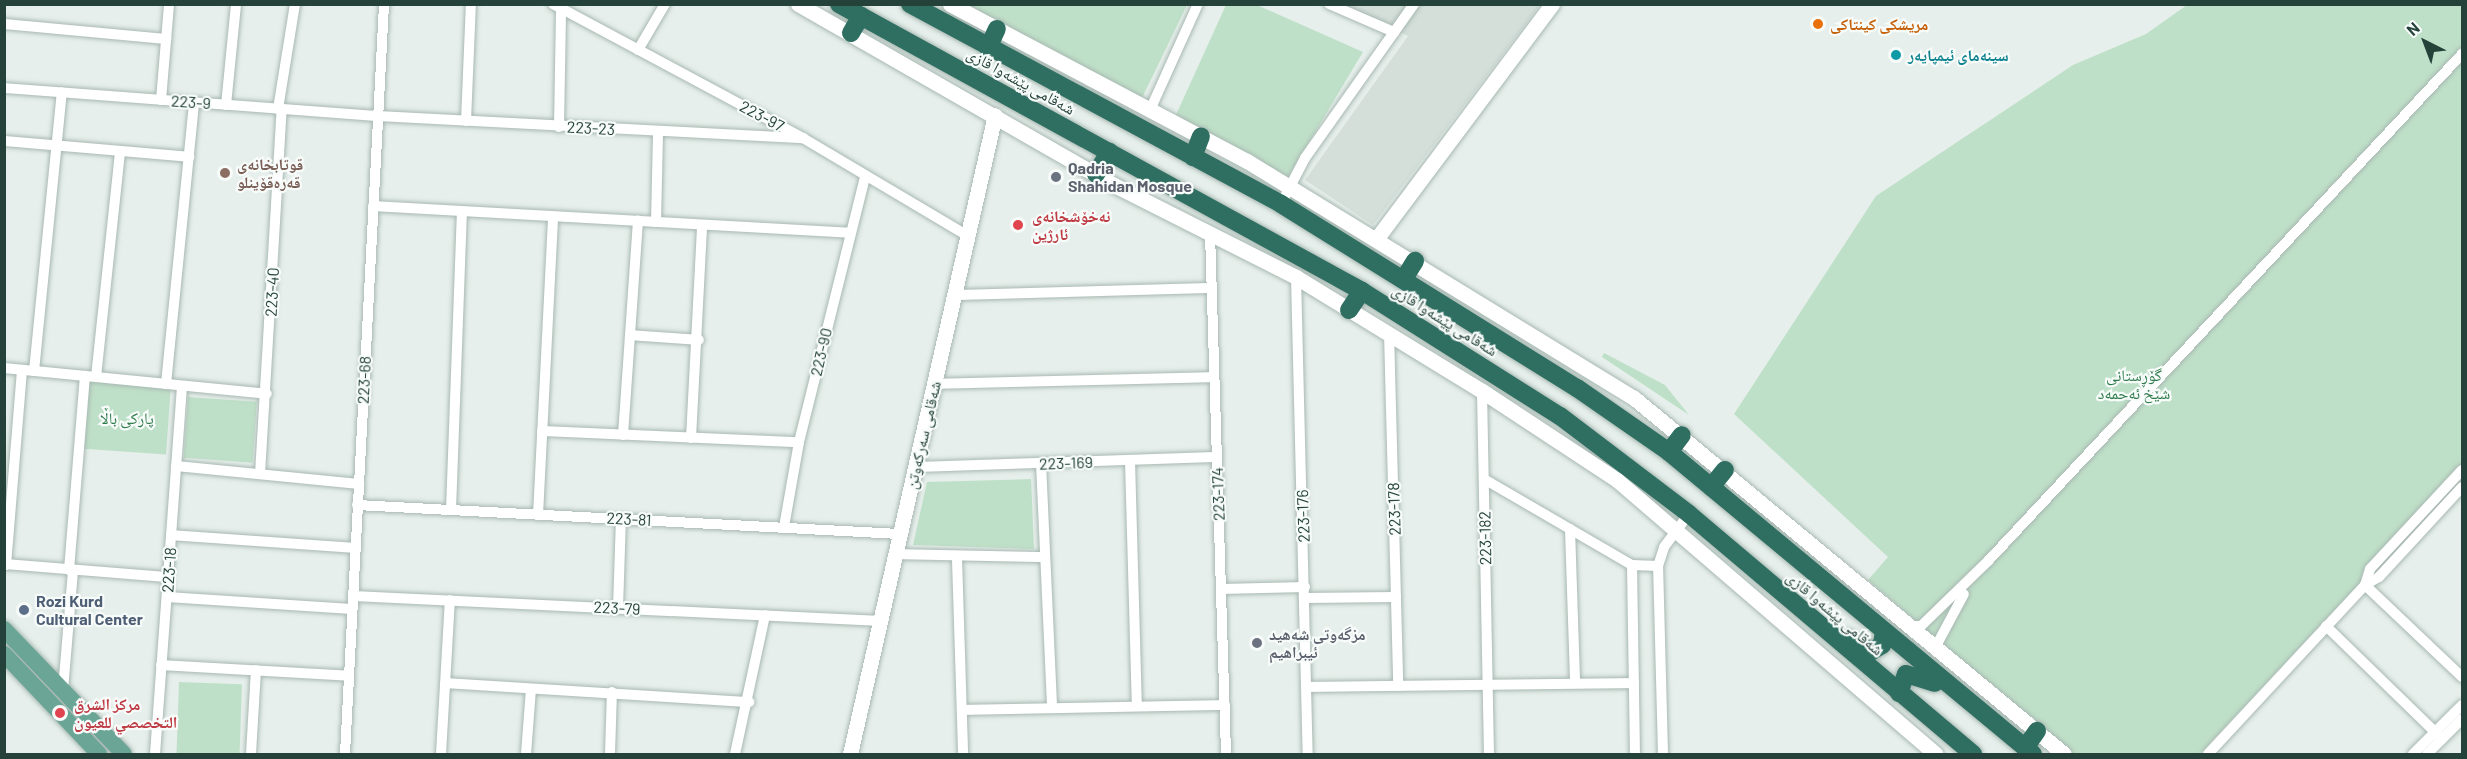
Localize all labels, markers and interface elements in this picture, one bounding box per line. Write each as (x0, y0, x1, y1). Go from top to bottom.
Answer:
north arrow (2395, 12, 2455, 72)
place label: مریشکی کینتاکی (1830, 14, 1928, 34)
marker: مریشکی کینتاکی (1811, 17, 1825, 31)
text: N (2402, 18, 2423, 39)
street label: شەقامی پێشەوا قازی (964, 43, 1078, 119)
place label: سینەمای ئیمپایەر (1908, 45, 2009, 65)
marker: سینەمای ئیمپایەر (1889, 48, 1903, 62)
street label: 223-9 (170, 91, 212, 113)
street label: 223-97 (737, 96, 787, 136)
street label: 223-23 (566, 117, 616, 139)
place label: قوتابخانەی قەرەقۆینلو (237, 154, 303, 192)
place label: Qadria Shahidan Mosque (1068, 158, 1192, 196)
marker: قوتابخانەی قەرەقۆینلو (218, 166, 232, 180)
marker: Qadria Shahidan Mosque (1049, 170, 1063, 184)
place label: نەخۆشخانەی ئارژین (1032, 206, 1110, 244)
marker: نەخۆشخانەی ئارژین (1009, 216, 1027, 234)
street label: 223-40 (261, 267, 283, 317)
street label: شەقامی پێشەوا قازی (1389, 280, 1501, 360)
street label: 223-90 (806, 326, 836, 378)
street label: 223-68 (353, 355, 375, 405)
park label: گۆڕستانی شێخ ئەحمەد (2098, 365, 2170, 403)
street label: شەقامی سەرکەوتن (901, 379, 945, 491)
park label: پارکی باڵا (100, 408, 154, 428)
street label: 223-169 (1039, 452, 1093, 474)
street label: 223-174 (1207, 467, 1229, 521)
street label: 223-178 (1383, 482, 1405, 536)
street label: 223-176 (1292, 489, 1314, 543)
street label: 223-81 (606, 508, 652, 530)
street label: 223-182 (1475, 511, 1495, 565)
street label: 223-18 (158, 547, 180, 593)
street label: شەقامی پێشەوا قازی (1783, 567, 1887, 659)
place label: Rozi Kurd Cultural Center (36, 591, 143, 629)
street label: 223-79 (593, 597, 641, 619)
marker: Rozi Kurd Cultural Center (17, 603, 31, 617)
place label: مزگەوتی شەهید ئیبراهیم (1269, 624, 1366, 662)
marker: مزگەوتی شەهید ئیبراهیم (1250, 636, 1264, 650)
place label: مركز الشرق التخصصي للعيون (74, 694, 177, 732)
marker: مركز الشرق التخصصي للعيون (51, 704, 69, 722)

